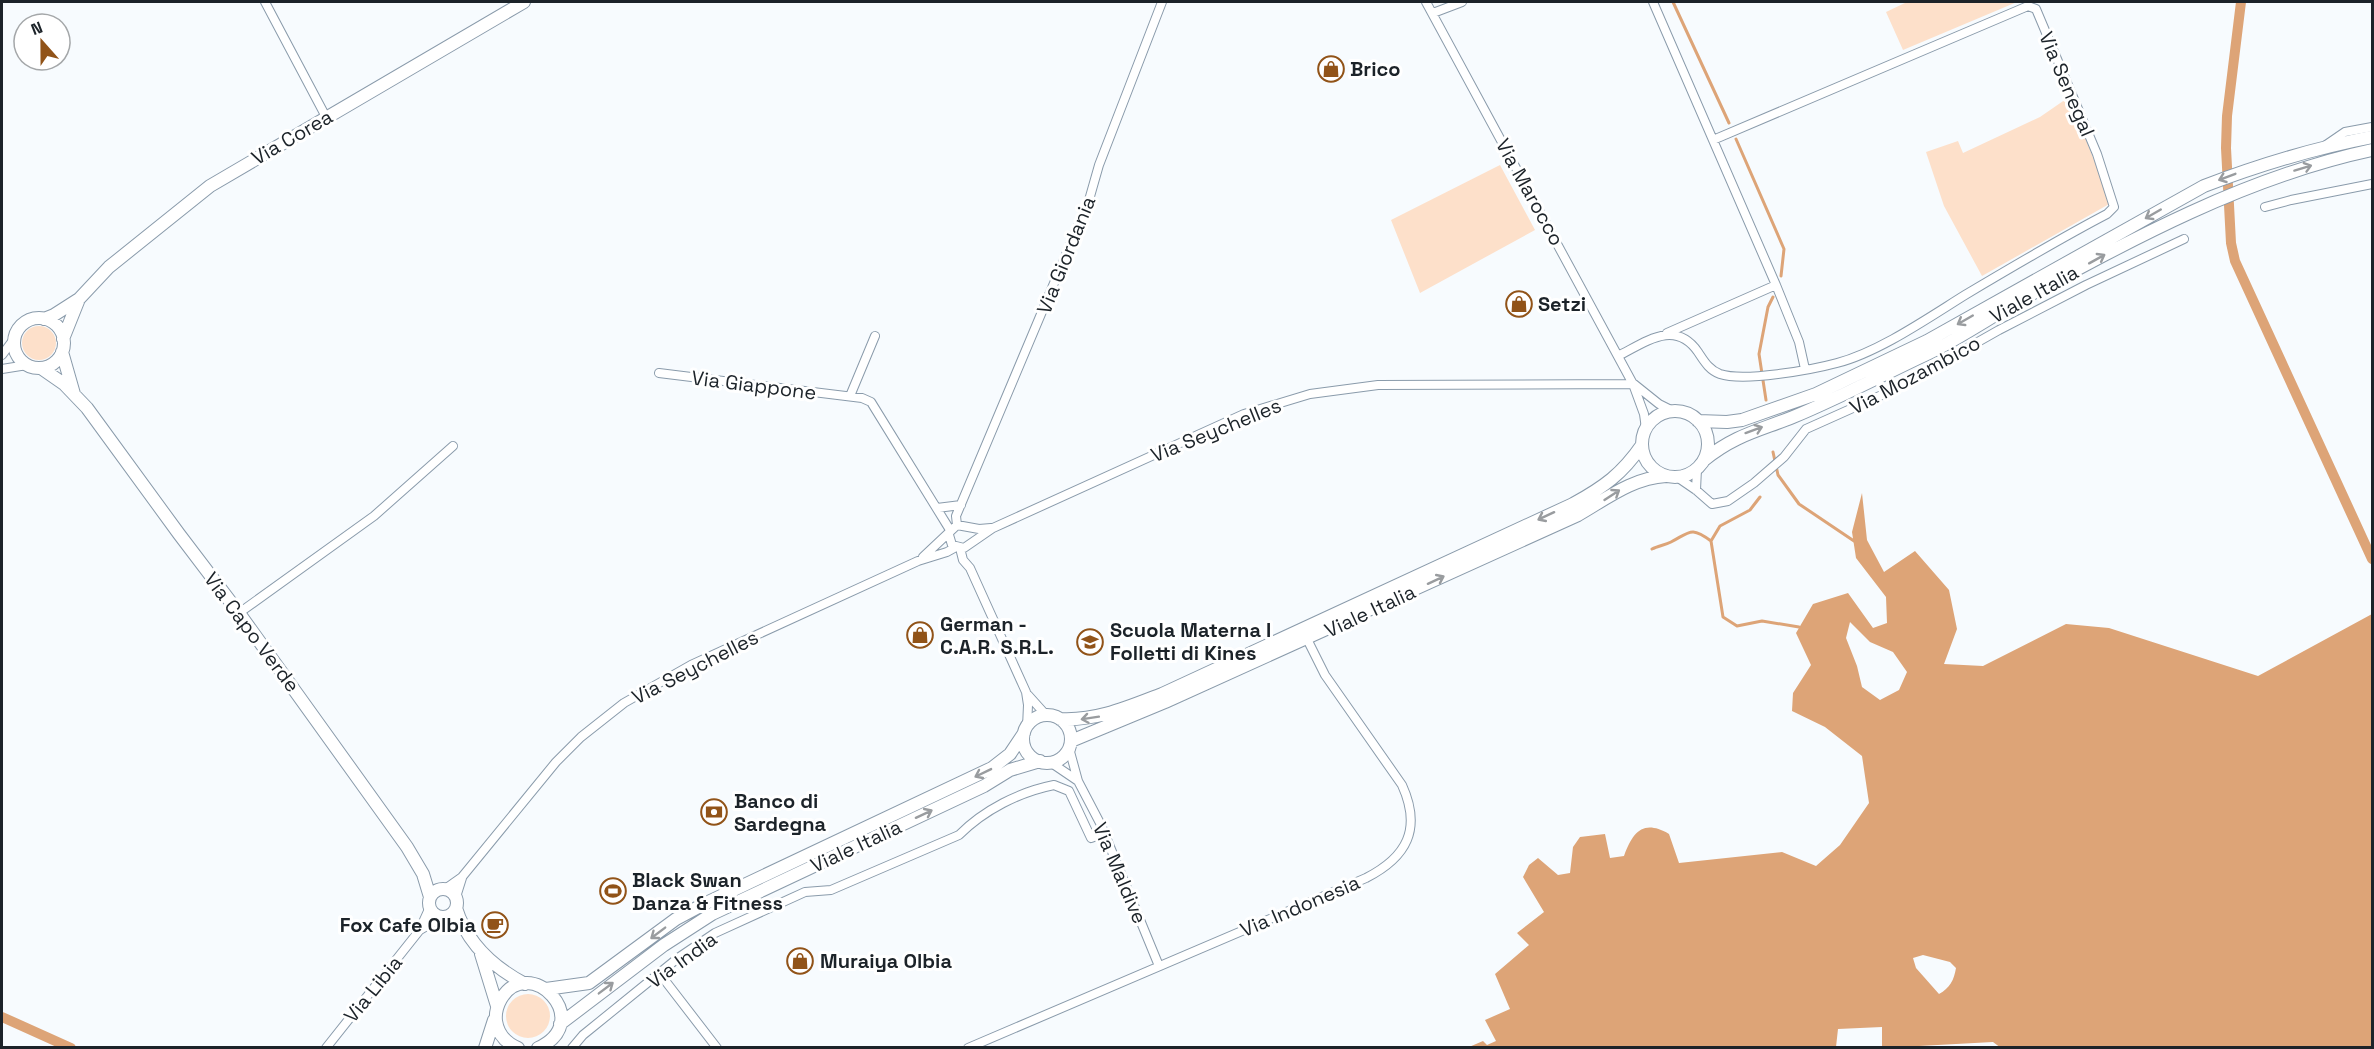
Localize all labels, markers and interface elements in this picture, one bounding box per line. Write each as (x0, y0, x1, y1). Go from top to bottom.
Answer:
north arrow (12, 12, 72, 72)
text: N (28, 17, 46, 40)
street label: Via Senegal (2033, 28, 2101, 140)
shop icon: Brico (1316, 54, 1346, 84)
place label: Brico (1350, 56, 1400, 82)
street label: Via Corea (247, 103, 337, 171)
street label: Via Marocco (1490, 134, 1570, 250)
one-way arrow (2293, 162, 2312, 173)
one-way arrow (2218, 172, 2236, 183)
street label: Via Giordania (1031, 192, 1101, 318)
one-way arrow (2145, 208, 2162, 220)
one-way arrow (2088, 253, 2105, 265)
street label: Viale Italia (1985, 259, 2083, 329)
shop icon: Setzi (1504, 289, 1534, 319)
place label: Setzi (1538, 291, 1586, 317)
one-way arrow (1956, 315, 1974, 326)
street label: Via Mozambico (1845, 330, 1985, 420)
street label: Via Giappone (690, 364, 818, 406)
street label: Via Seychelles (1147, 392, 1285, 468)
one-way arrow (1744, 424, 1763, 435)
one-way arrow (1603, 489, 1619, 501)
one-way arrow (1538, 511, 1556, 523)
street label: Via Capo Verde (198, 567, 306, 697)
one-way arrow (1427, 574, 1445, 585)
street label: Viale Italia (1320, 579, 1420, 643)
place label: German - C.A.R. S.R.L. (940, 611, 1054, 660)
place label: Scuola Materna I Folletti di Kines (1110, 617, 1271, 666)
shop icon: German - C.A.R. S.R.L. (905, 620, 935, 650)
street label: Via Seychelles (627, 624, 763, 710)
school or university icon: Scuola Materna I Folletti di Kines (1075, 627, 1105, 657)
one-way arrow (1080, 712, 1100, 723)
one-way arrow (974, 767, 992, 779)
place label: Banco di Sardegna (734, 788, 827, 837)
bank icon: Banco di Sardegna (699, 797, 729, 827)
one-way arrow (914, 808, 932, 820)
street label: Viale Italia (806, 814, 906, 878)
street label: Via Maldive (1087, 818, 1153, 928)
place label: Black Swan Danza & Fitness (632, 867, 783, 916)
street label: Via Indonesia (1236, 869, 1364, 943)
sports icon: Black Swan Danza & Fitness (598, 876, 628, 906)
cafe icon: Fox Cafe Olbia (480, 910, 510, 940)
place label: Fox Cafe Olbia (340, 912, 476, 938)
street label: Via India (642, 926, 722, 994)
one-way arrow (650, 927, 666, 940)
shop icon: Muraiya Olbia (785, 946, 815, 976)
place label: Muraiya Olbia (820, 948, 952, 974)
street label: Via Libia (338, 950, 408, 1028)
one-way arrow (598, 981, 614, 994)

